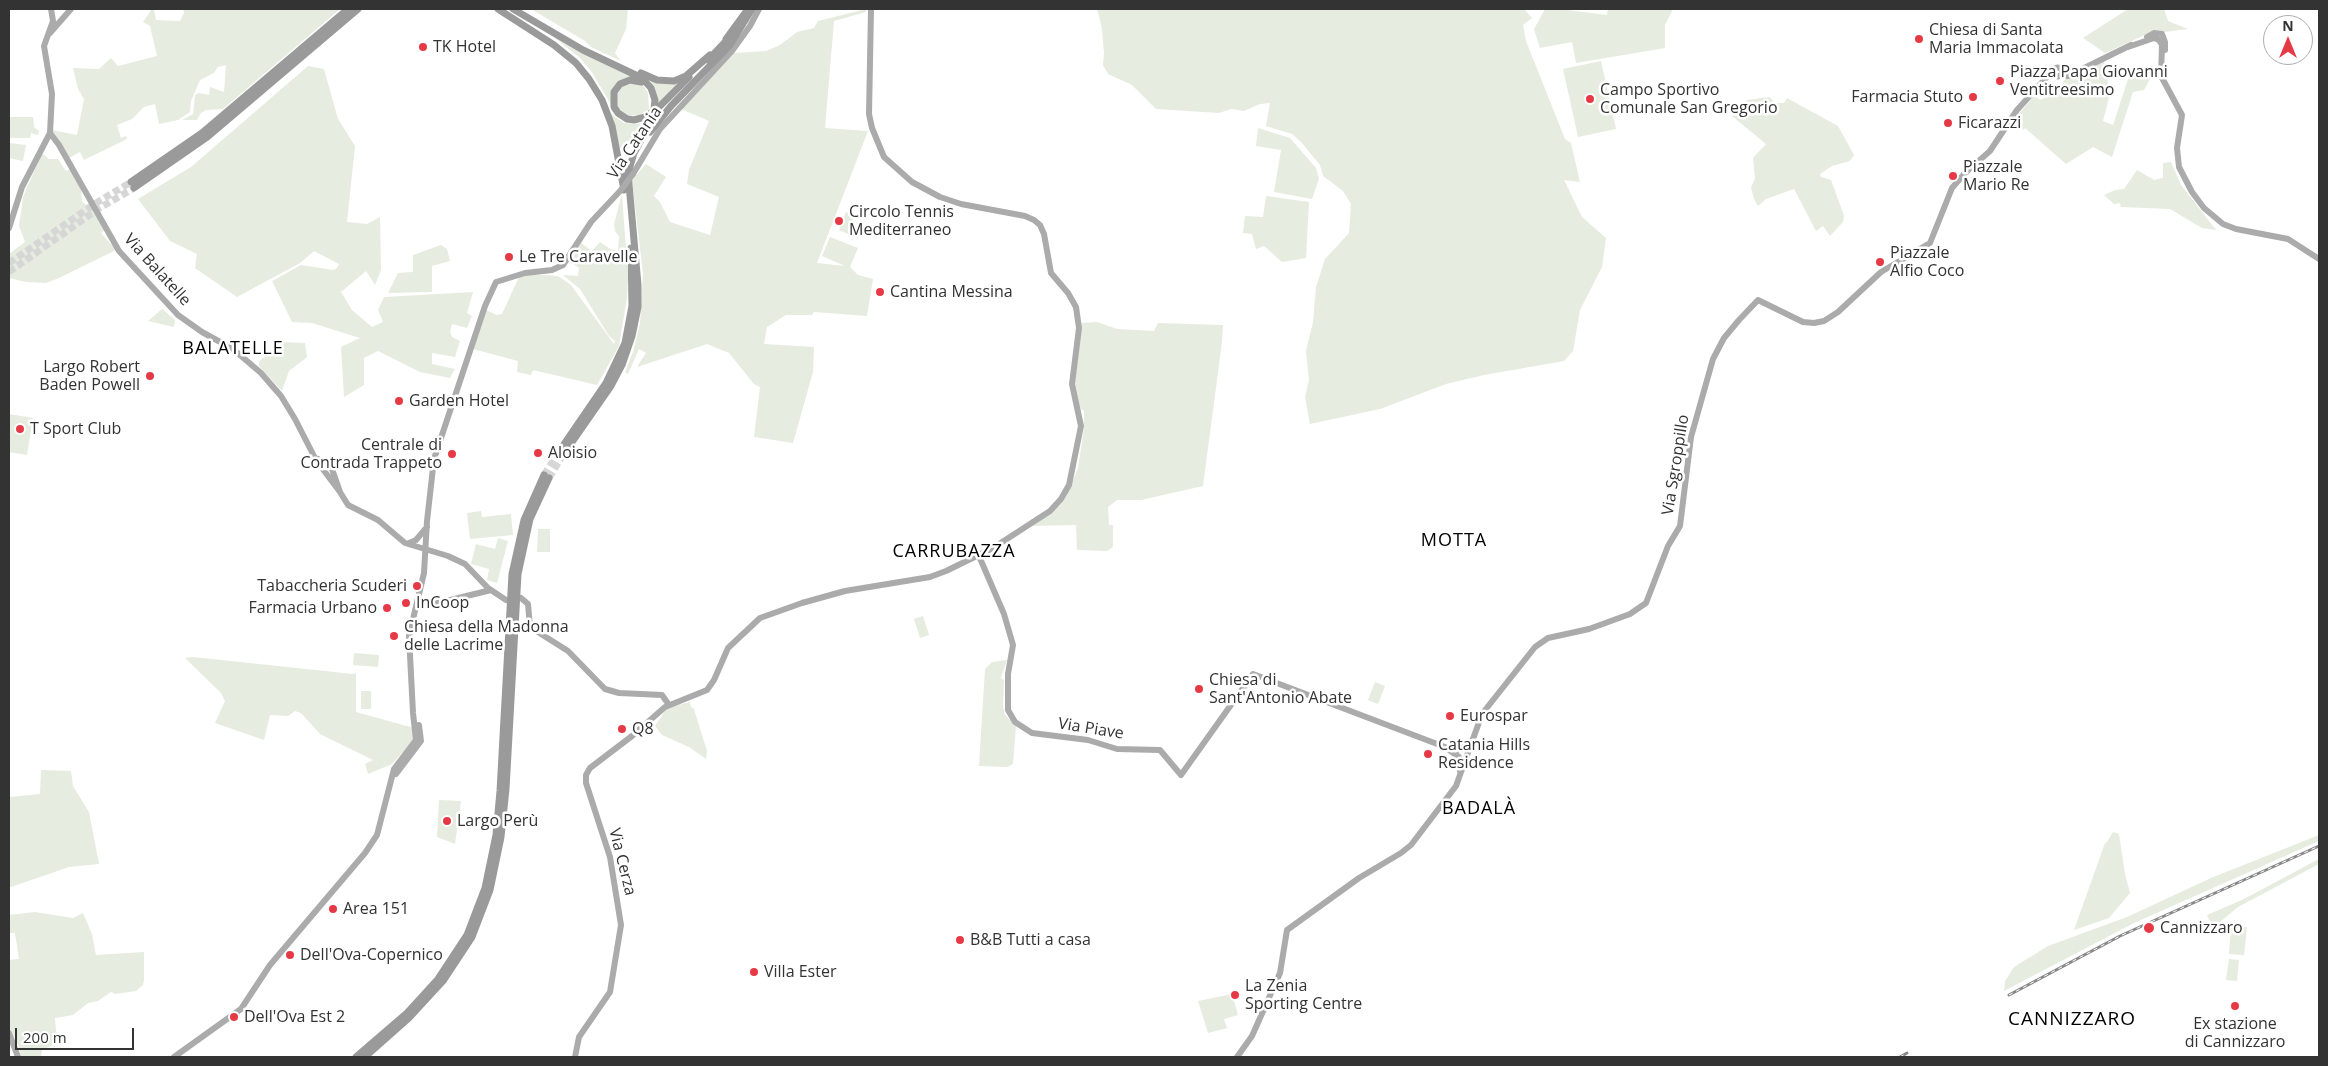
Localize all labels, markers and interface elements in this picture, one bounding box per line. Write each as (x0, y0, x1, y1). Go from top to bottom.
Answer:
north arrow (2263, 15, 2313, 65)
text: N (2282, 16, 2294, 35)
place label: Chiesa di Santa Maria Immacolata (1929, 20, 2064, 58)
marker: Chiesa di Santa Maria Immacolata (1913, 33, 1925, 45)
place label: TK Hotel (433, 37, 496, 57)
marker: TK Hotel (417, 41, 429, 53)
place label: Piazza Papa Giovanni Ventitreesimo (2010, 62, 2168, 100)
marker: Piazza Papa Giovanni Ventitreesimo (1994, 75, 2006, 87)
place label: Campo Sportivo Comunale San Gregorio (1600, 80, 1778, 118)
place label: Farmacia Stuto (1851, 87, 1963, 107)
marker: Farmacia Stuto (1967, 91, 1979, 103)
marker: Campo Sportivo Comunale San Gregorio (1584, 93, 1596, 105)
street label: Via Catania (604, 103, 666, 183)
place label: Ficarazzi (1958, 113, 2021, 133)
marker: Ficarazzi (1942, 117, 1954, 129)
place label: Piazzale Mario Re (1963, 157, 2030, 195)
marker: Piazzale Mario Re (1947, 170, 1959, 182)
place label: Circolo Tennis Mediterraneo (849, 202, 954, 240)
marker: Circolo Tennis Mediterraneo (833, 215, 845, 227)
street label: Via Balatelle (120, 230, 194, 310)
place label: Piazzale Alfio Coco (1890, 243, 1964, 281)
place label: Le Tre Caravelle (519, 247, 637, 267)
marker: Le Tre Caravelle (503, 251, 515, 263)
marker: Piazzale Alfio Coco (1874, 256, 1886, 268)
place label: Cantina Messina (890, 282, 1013, 302)
marker: Cantina Messina (874, 286, 886, 298)
district label: BALATELLE (181, 338, 285, 360)
place label: Largo Robert Baden Powell (39, 357, 140, 395)
marker: Largo Robert Baden Powell (144, 370, 156, 382)
place label: Garden Hotel (409, 391, 509, 411)
marker: Garden Hotel (393, 395, 405, 407)
street label: Via Sgroppillo (1659, 413, 1693, 517)
place label: T Sport Club (30, 419, 121, 439)
marker: T Sport Club (14, 423, 26, 435)
place label: Centrale di Contrada Trappeto (300, 435, 442, 473)
place label: Aloisio (548, 443, 597, 463)
marker: Aloisio (532, 447, 544, 459)
marker: Centrale di Contrada Trappeto (446, 448, 458, 460)
district label: MOTTA (1420, 530, 1488, 552)
district label: CARRUBAZZA (891, 541, 1017, 563)
place label: Tabaccheria Scuderi (257, 576, 407, 596)
marker: Tabaccheria Scuderi (411, 580, 423, 592)
place label: InCoop (416, 593, 469, 613)
marker: InCoop (400, 597, 412, 609)
place label: Farmacia Urbano (249, 598, 377, 618)
marker: Farmacia Urbano (381, 602, 393, 614)
place label: Chiesa della Madonna delle Lacrime (404, 617, 569, 655)
marker: Chiesa della Madonna delle Lacrime (388, 630, 400, 642)
place label: Chiesa di Sant'Antonio Abate (1209, 670, 1352, 708)
marker: Chiesa di Sant'Antonio Abate (1193, 683, 1205, 695)
place label: Eurospar (1460, 706, 1528, 726)
marker: Eurospar (1444, 710, 1456, 722)
street label: Via Piave (1057, 714, 1125, 744)
place label: Q8 (632, 719, 654, 739)
marker: Q8 (616, 723, 628, 735)
place label: Catania Hills Residence (1438, 735, 1530, 773)
marker: Catania Hills Residence (1422, 748, 1434, 760)
district label: BADALÀ (1441, 798, 1517, 820)
place label: Largo Perù (457, 811, 538, 831)
marker: Largo Perù (441, 815, 453, 827)
street label: Via Cerza (604, 826, 640, 898)
place label: Area 151 (343, 899, 409, 919)
marker: Area 151 (327, 903, 339, 915)
place label: Cannizzaro (2160, 918, 2243, 938)
marker: Cannizzaro (2142, 921, 2156, 935)
place label: B&B Tutti a casa (970, 930, 1091, 950)
marker: B&B Tutti a casa (954, 934, 966, 946)
place label: Dell'Ova-Copernico (300, 945, 443, 965)
marker: Dell'Ova-Copernico (284, 949, 296, 961)
place label: Villa Ester (764, 962, 836, 982)
marker: Villa Ester (748, 966, 760, 978)
place label: La Zenia Sporting Centre (1245, 976, 1362, 1014)
marker: La Zenia Sporting Centre (1229, 989, 1241, 1001)
marker: Ex stazione di Cannizzaro (2229, 1000, 2241, 1012)
place label: Dell'Ova Est 2 (244, 1007, 345, 1027)
district label: CANNIZZARO (2007, 1009, 2137, 1031)
marker: Dell'Ova Est 2 (228, 1011, 240, 1023)
place label: Ex stazione di Cannizzaro (2185, 1014, 2285, 1052)
scale bar (18, 1018, 136, 1050)
text: 200 m (23, 1027, 67, 1047)

